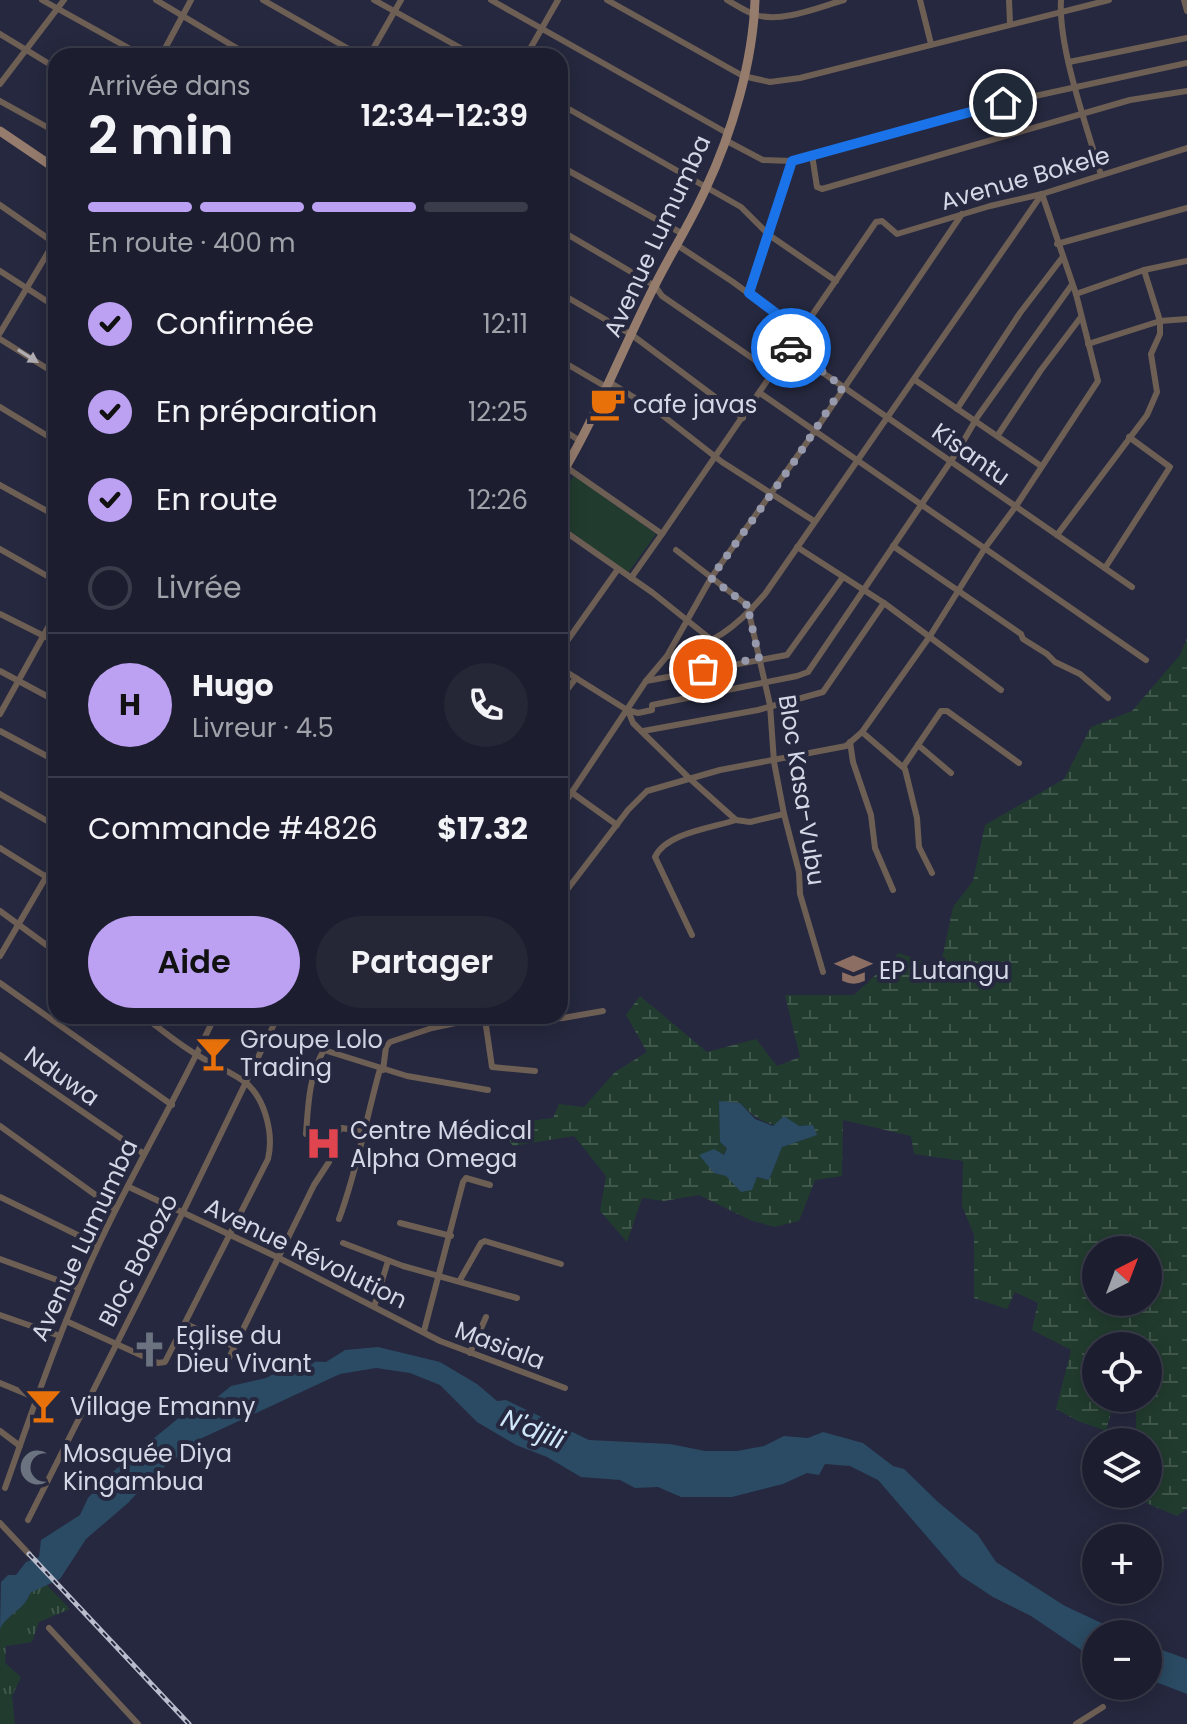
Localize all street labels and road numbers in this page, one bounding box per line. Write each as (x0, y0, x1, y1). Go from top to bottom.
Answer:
street label: Avenue Lumumba (596, 130, 718, 342)
street label: Avenue Bokele (937, 138, 1113, 218)
street label: Kisantu (925, 415, 1017, 493)
street label: Bloc Kasa-Vubu (771, 692, 833, 888)
street label: Nduwa (18, 1038, 106, 1114)
street label: Avenue Lumumba (23, 1134, 145, 1346)
street label: Bloc Bobozo (90, 1188, 186, 1332)
street label: Avenue Révolution (199, 1190, 413, 1316)
street label: Masiala (450, 1313, 550, 1377)

